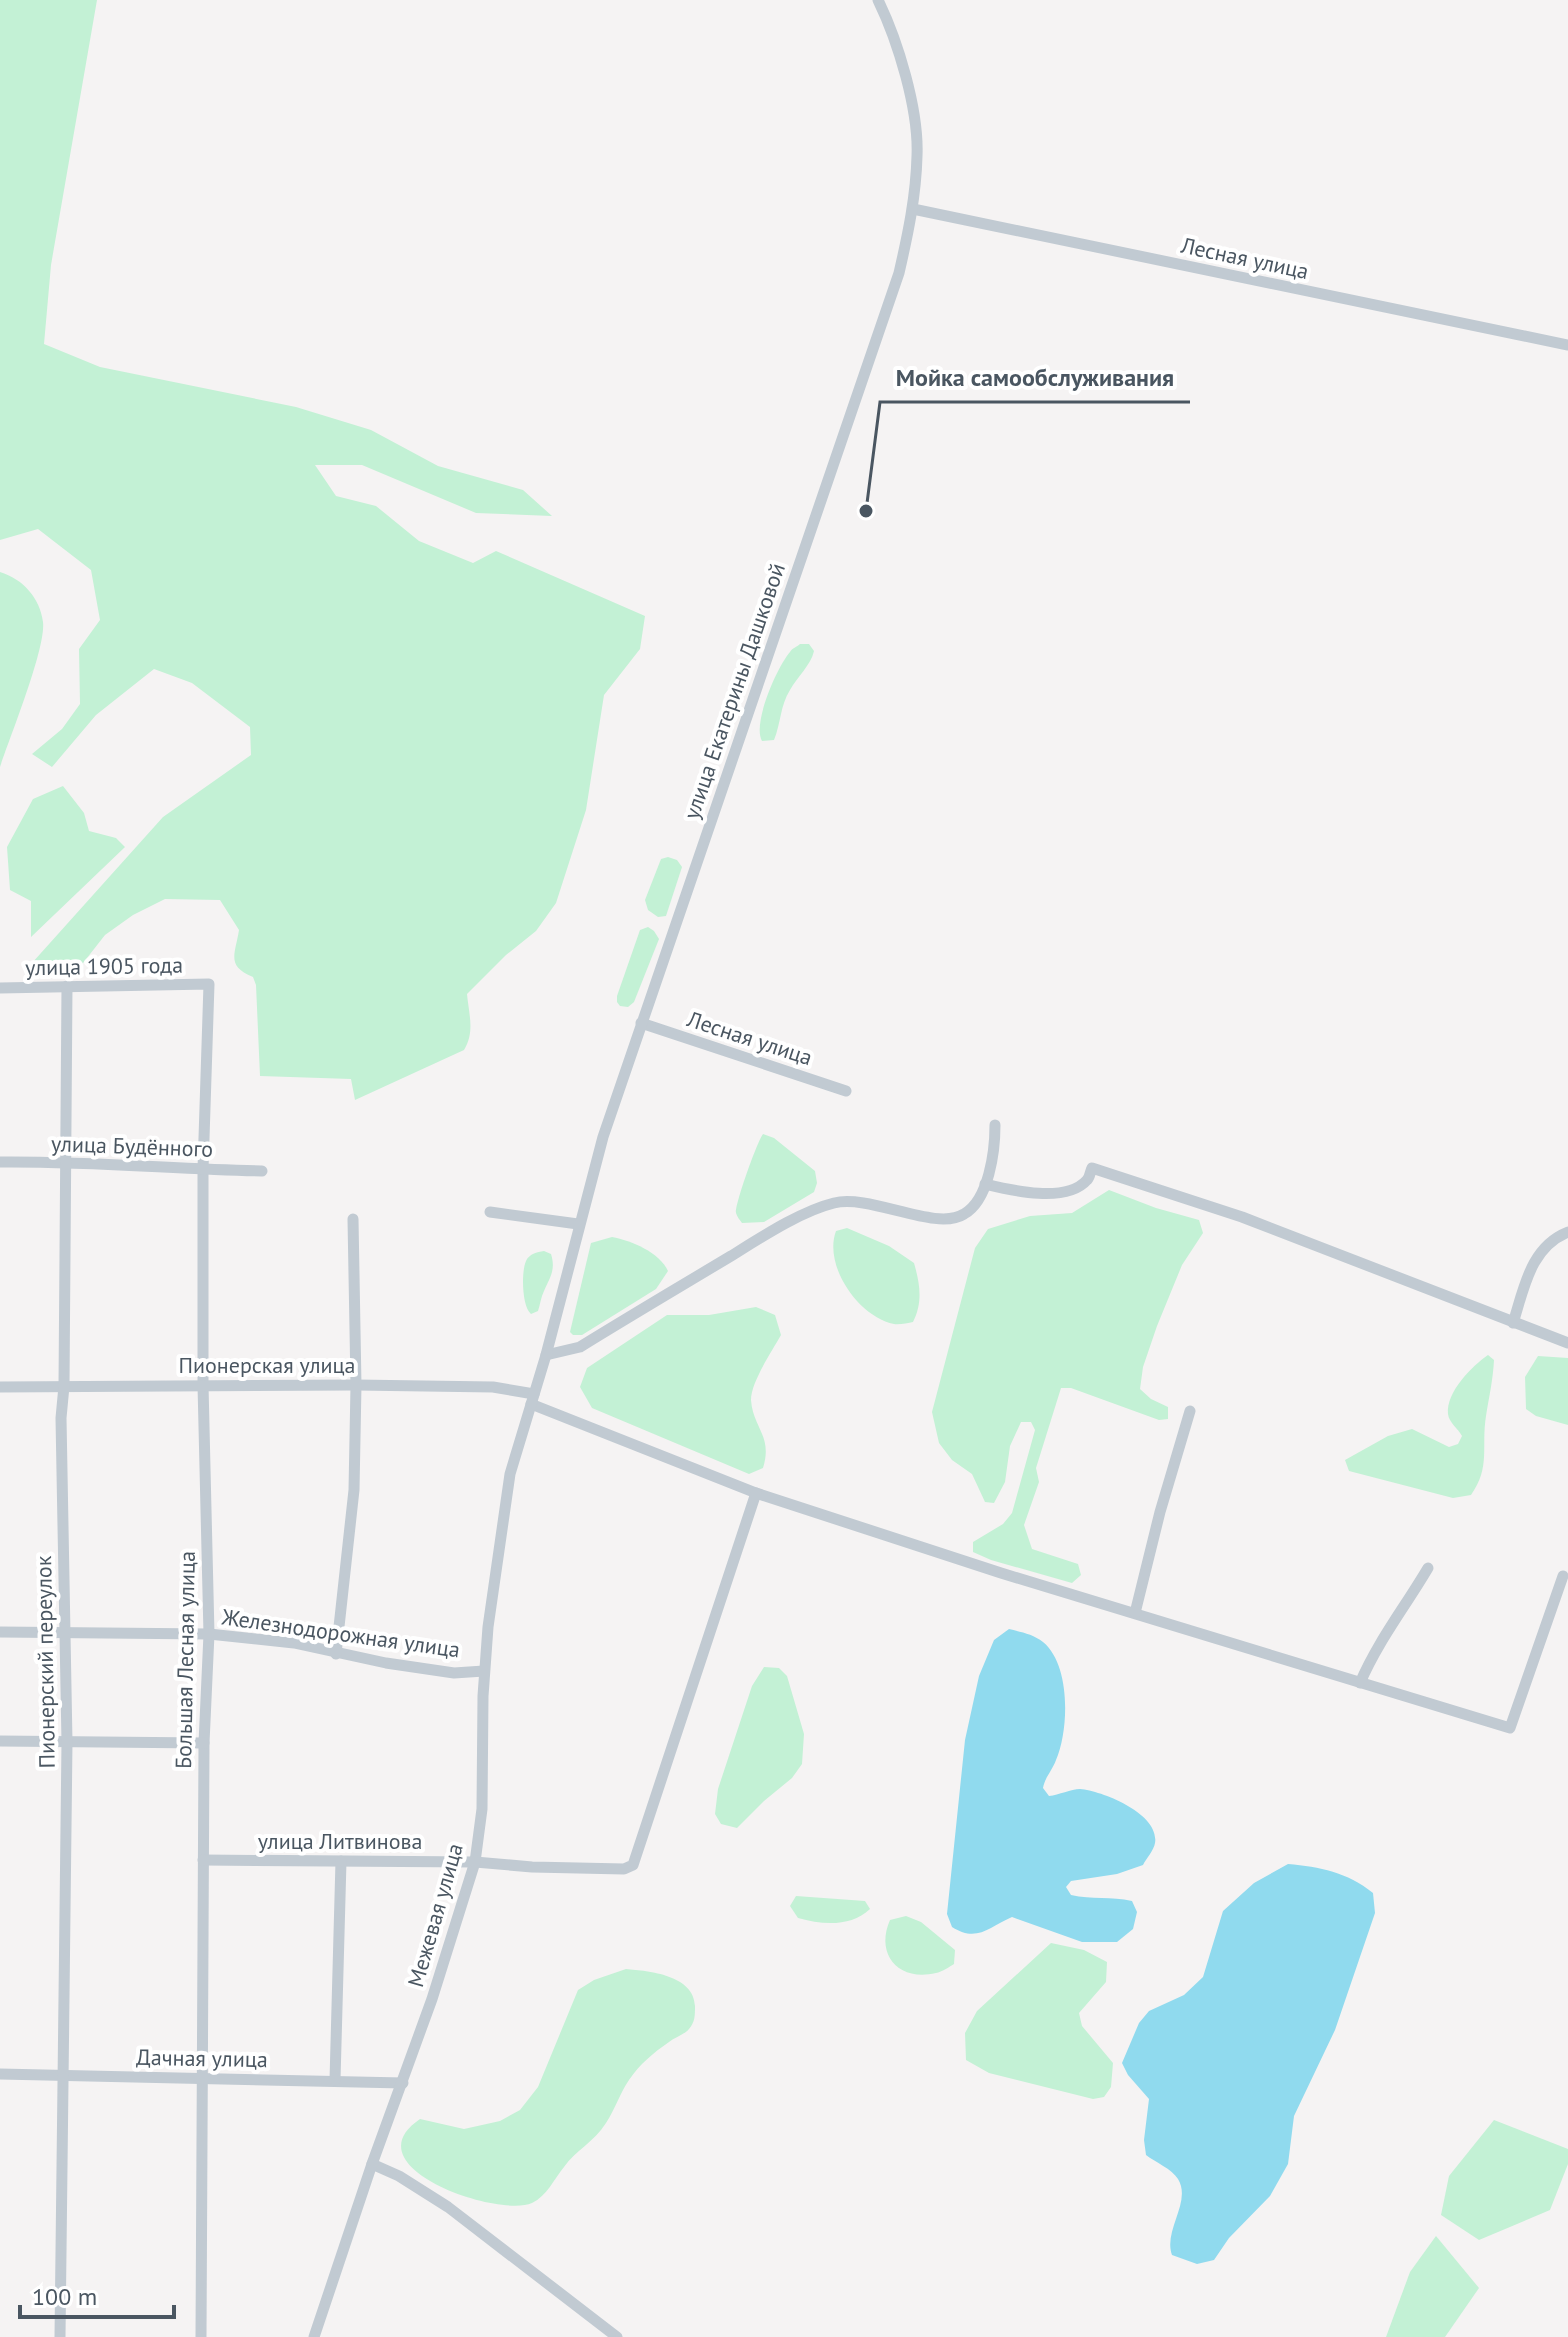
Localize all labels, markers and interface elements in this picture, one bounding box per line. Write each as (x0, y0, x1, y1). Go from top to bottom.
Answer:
street label: Лесная улица (1178, 231, 1311, 285)
callout: Мойка самообслуживания (880, 354, 1190, 402)
text: Мойка самообслуживания (896, 362, 1174, 393)
street label: улица Екатерины Дашковой (677, 559, 791, 823)
street label: улица 1905 года (25, 951, 183, 981)
street label: Лесная улица (683, 1004, 816, 1071)
street label: улица Будённого (51, 1129, 213, 1163)
street label: Пионерская улица (179, 1351, 355, 1379)
street label: Большая Лесная улица (169, 1551, 201, 1769)
street label: Пионерский переулок (29, 1555, 61, 1769)
street label: Железнодорожная улица (219, 1602, 462, 1664)
street label: улица Литвинова (258, 1827, 422, 1855)
street label: Межевая улица (401, 1840, 469, 1990)
street label: Дачная улица (136, 2043, 268, 2073)
scale bar (20, 2269, 174, 2319)
text: 100 m (32, 2281, 97, 2312)

